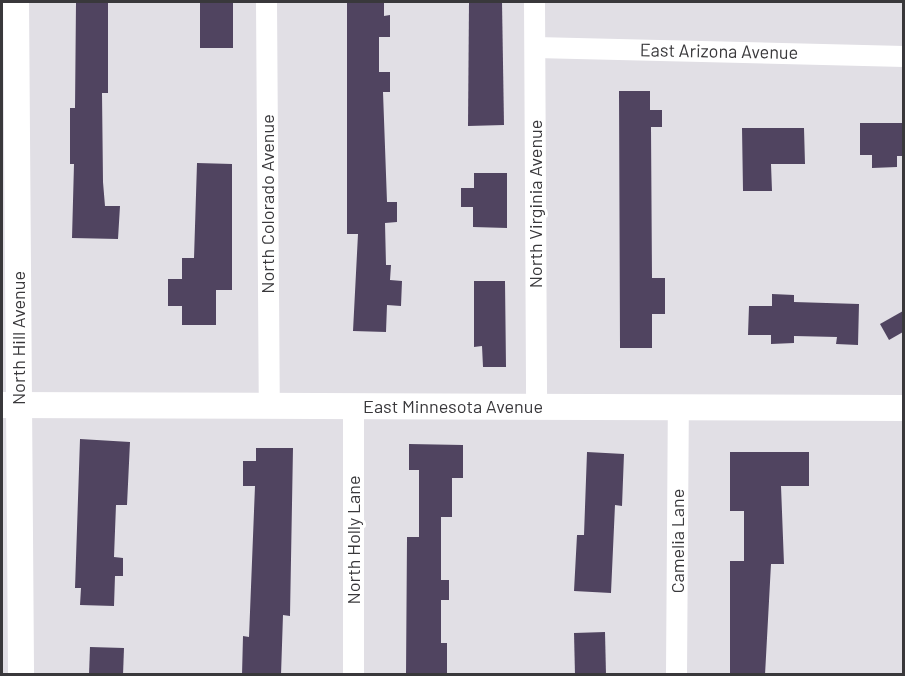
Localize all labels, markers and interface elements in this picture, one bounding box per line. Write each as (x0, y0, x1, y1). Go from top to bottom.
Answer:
street label: East Arizona Avenue (640, 39, 798, 63)
street label: North Colorado Avenue (256, 114, 278, 294)
street label: North Virginia Avenue (524, 120, 546, 288)
street label: North Hill Avenue (7, 271, 29, 405)
street label: East Minnesota Avenue (363, 395, 543, 417)
street label: North Holly Lane (342, 476, 364, 604)
street label: Camelia Lane (666, 489, 688, 593)

